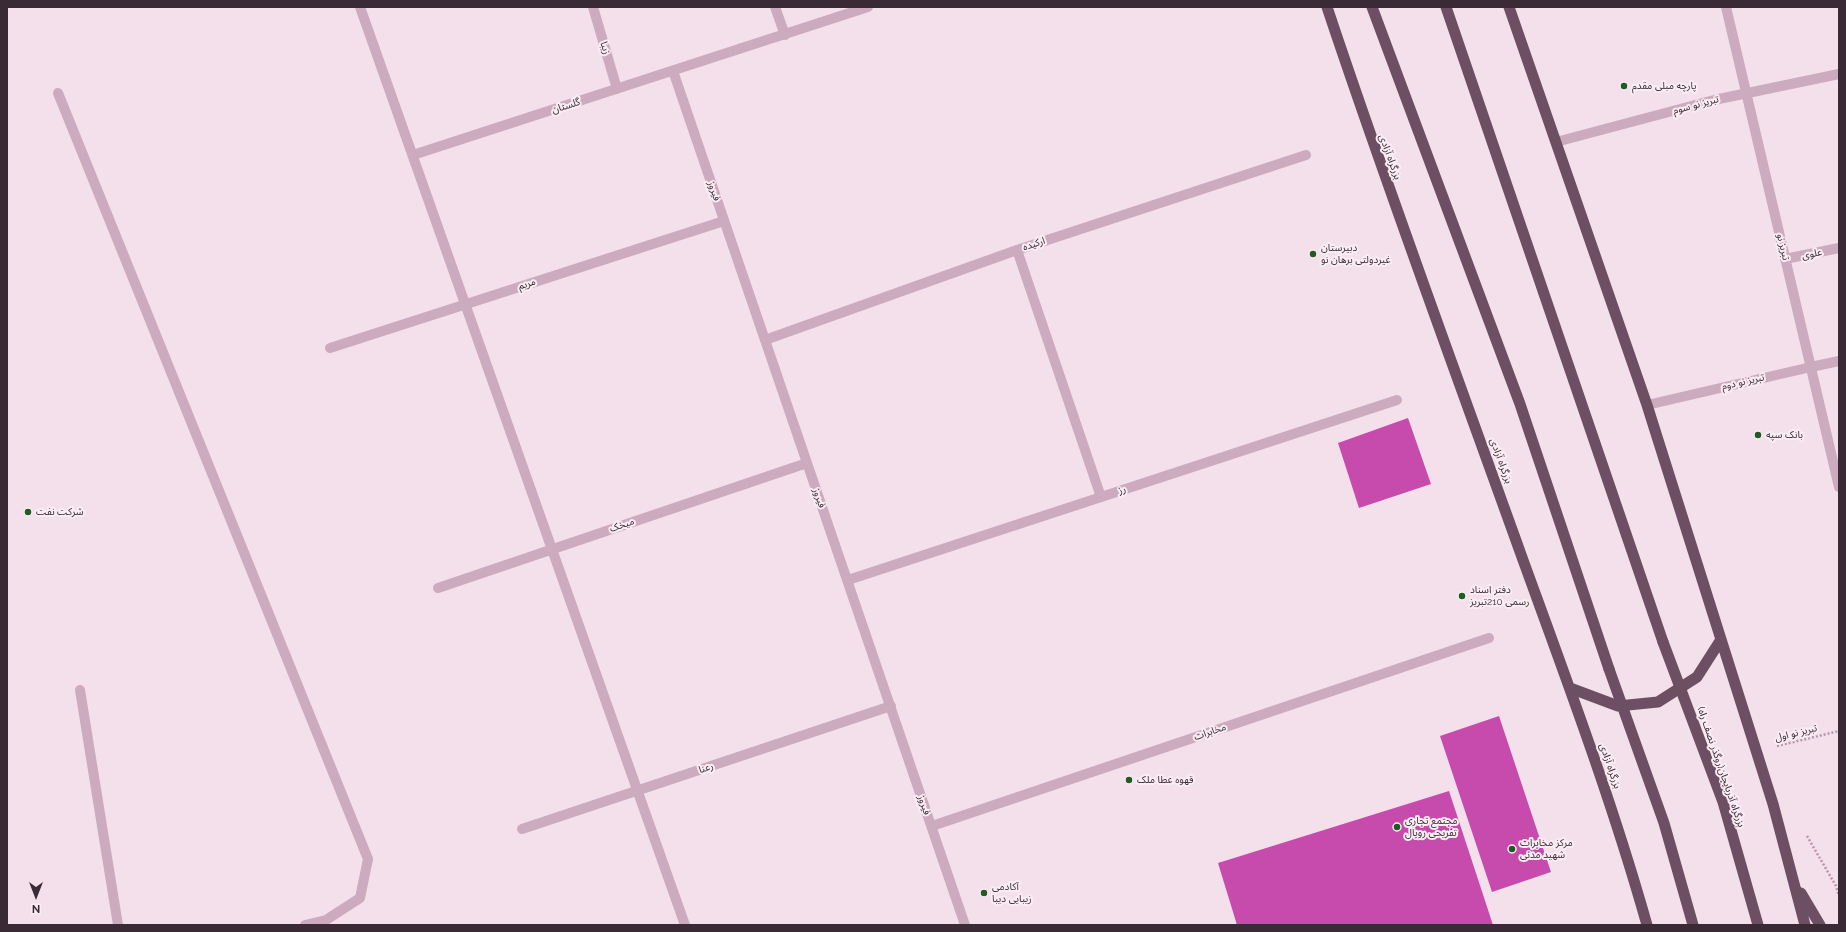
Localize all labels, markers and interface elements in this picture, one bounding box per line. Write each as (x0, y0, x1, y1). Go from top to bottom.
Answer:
street label: زیبا (597, 40, 613, 56)
place label: پارچه مبلی مقدم (1632, 80, 1696, 92)
marker: پارچه مبلی مقدم (1619, 81, 1629, 91)
street label: تبریز نو سوم (1672, 93, 1720, 117)
street label: گلستان (550, 96, 582, 116)
street label: بزرگراه آزادی (1376, 133, 1404, 181)
street label: فیروز (705, 179, 723, 203)
street label: تبریز نو (1774, 233, 1792, 261)
street label: ارکیده (1021, 235, 1047, 253)
place label: دبیرستان غیردولتی برهان نو (1321, 242, 1391, 266)
street label: علوی (1801, 246, 1823, 262)
marker: دبیرستان غیردولتی برهان نو (1308, 249, 1318, 259)
street label: مریم (517, 276, 537, 292)
street label: تبریز نو دوم (1720, 371, 1766, 393)
place label: بانک سپه (1766, 429, 1803, 441)
marker: بانک سپه (1753, 430, 1763, 440)
street label: بزرگراه آزادی (1487, 437, 1515, 485)
street label: رز (1117, 483, 1127, 497)
street label: فیروز (810, 486, 828, 510)
place label: شرکت نفت (36, 506, 84, 518)
marker: شرکت نفت (23, 507, 33, 517)
street label: میخک (608, 515, 636, 535)
place label: دفتر اسناد رسمی 210تبریز (1470, 584, 1530, 608)
marker: دفتر اسناد رسمی 210تبریز (1457, 591, 1467, 601)
street label: بزرگراه آذربایجان(روگذر نصف راه) (1695, 705, 1747, 829)
street label: مخابرات (1192, 721, 1228, 743)
street label: تبریز نو اول (1774, 722, 1818, 744)
street label: بزرگراه آزادی (1597, 742, 1623, 790)
street label: رعنا (697, 760, 715, 776)
place label: قهوه عطا ملک (1137, 774, 1193, 786)
marker: قهوه عطا ملک (1124, 775, 1134, 785)
street label: فیروز (915, 793, 933, 817)
place label: مجتمع تجاری تفریحی رویال (1405, 815, 1458, 838)
marker: مجتمع تجاری تفریحی رویال (1392, 822, 1402, 832)
place label: مرکز مخابرات شهید مدنی (1520, 837, 1573, 860)
marker: مرکز مخابرات شهید مدنی (1507, 844, 1517, 854)
north arrow (16, 876, 56, 916)
place label: آکادمی زیبایی دیبا (992, 881, 1032, 904)
marker: آکادمی زیبایی دیبا (979, 888, 989, 898)
text: N (32, 902, 40, 915)

